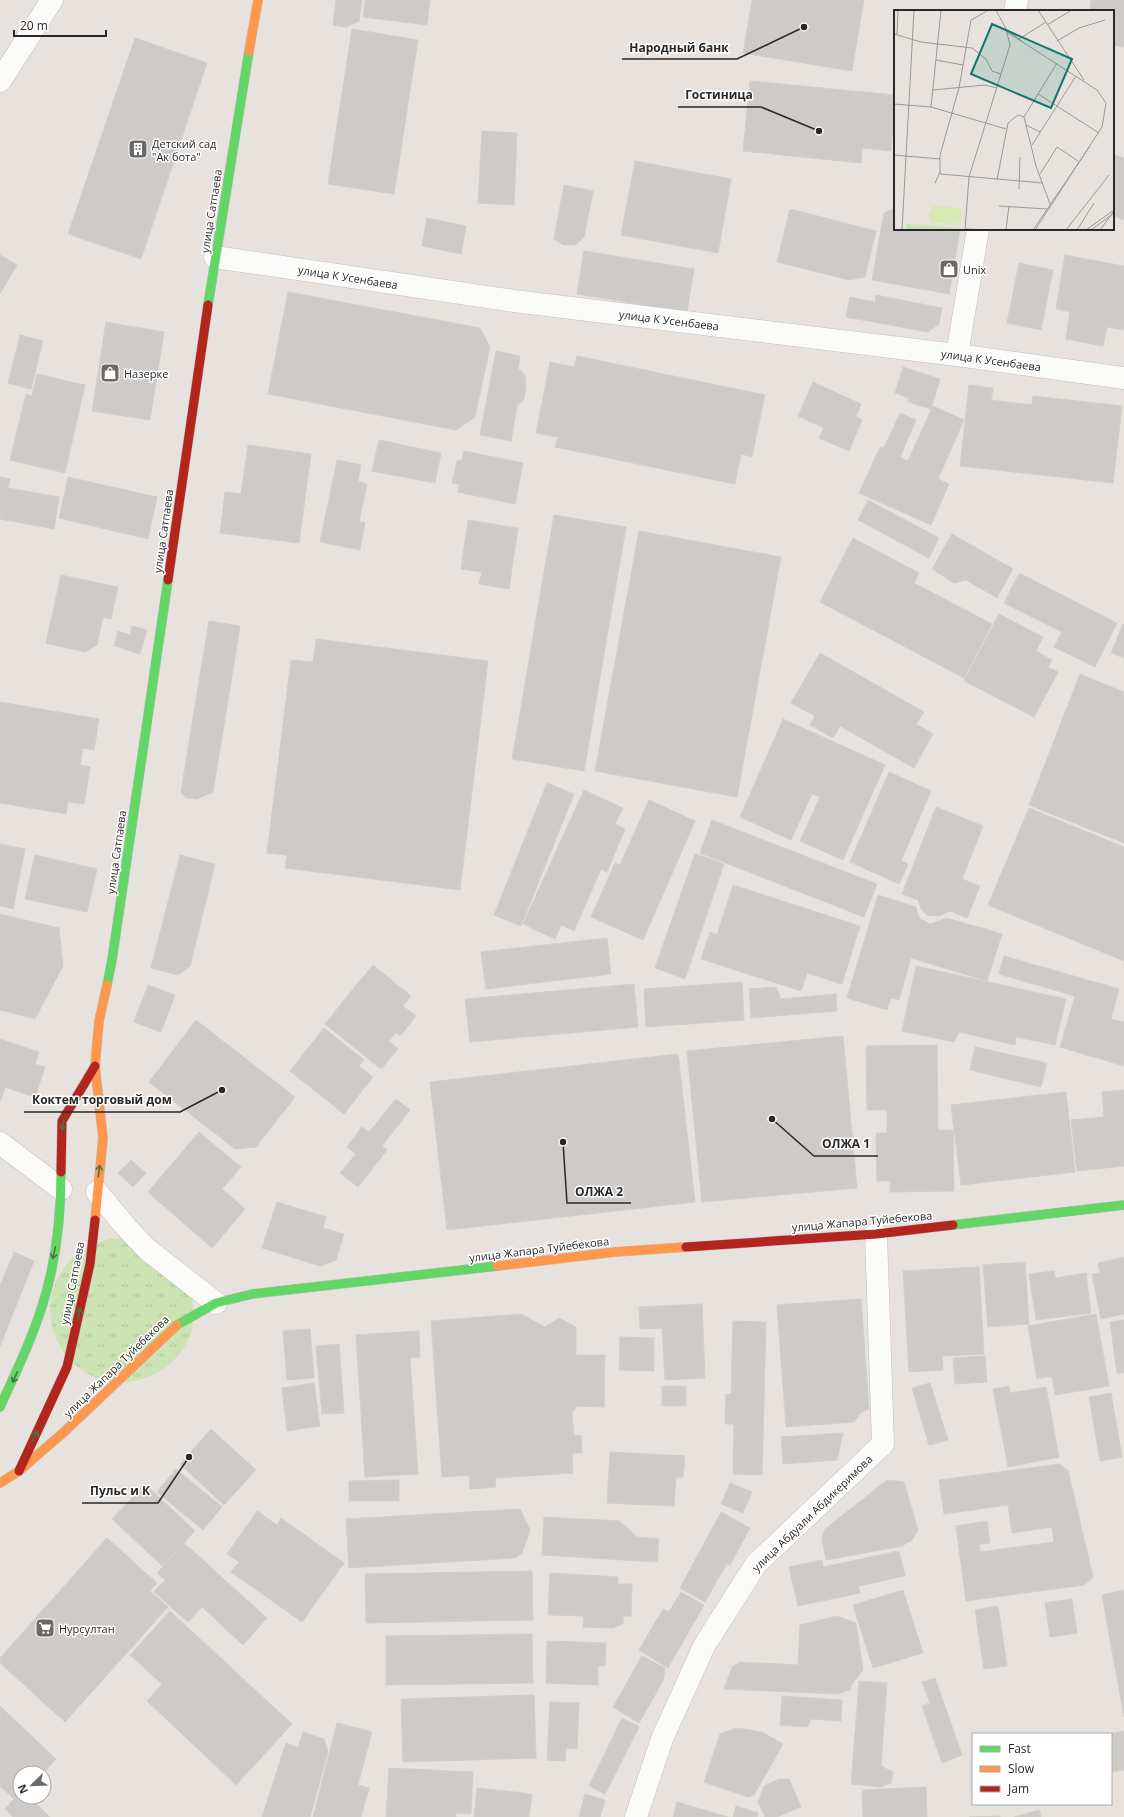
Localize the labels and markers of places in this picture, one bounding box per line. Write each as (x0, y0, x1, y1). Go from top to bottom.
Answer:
callout: Народный банк (622, 35, 737, 59)
callout: Гостиница (678, 83, 761, 107)
place label: Детский сад "Ак бота" (152, 136, 217, 164)
building icon: Детский сад "Ак бота" (127, 138, 149, 160)
shop icon: Unix (938, 258, 960, 280)
place label: Unix (963, 262, 987, 277)
shop icon: Назерке (99, 362, 121, 384)
place label: Назерке (124, 366, 168, 381)
callout: Коктем торговый дом (24, 1088, 180, 1112)
callout: ОЛЖА 1 (814, 1132, 878, 1156)
callout: ОЛЖА 2 (567, 1179, 631, 1203)
callout: Пульс и К (82, 1479, 158, 1503)
supermarket icon: Нурсултан (34, 1617, 56, 1639)
place label: Нурсултан (59, 1621, 115, 1636)

